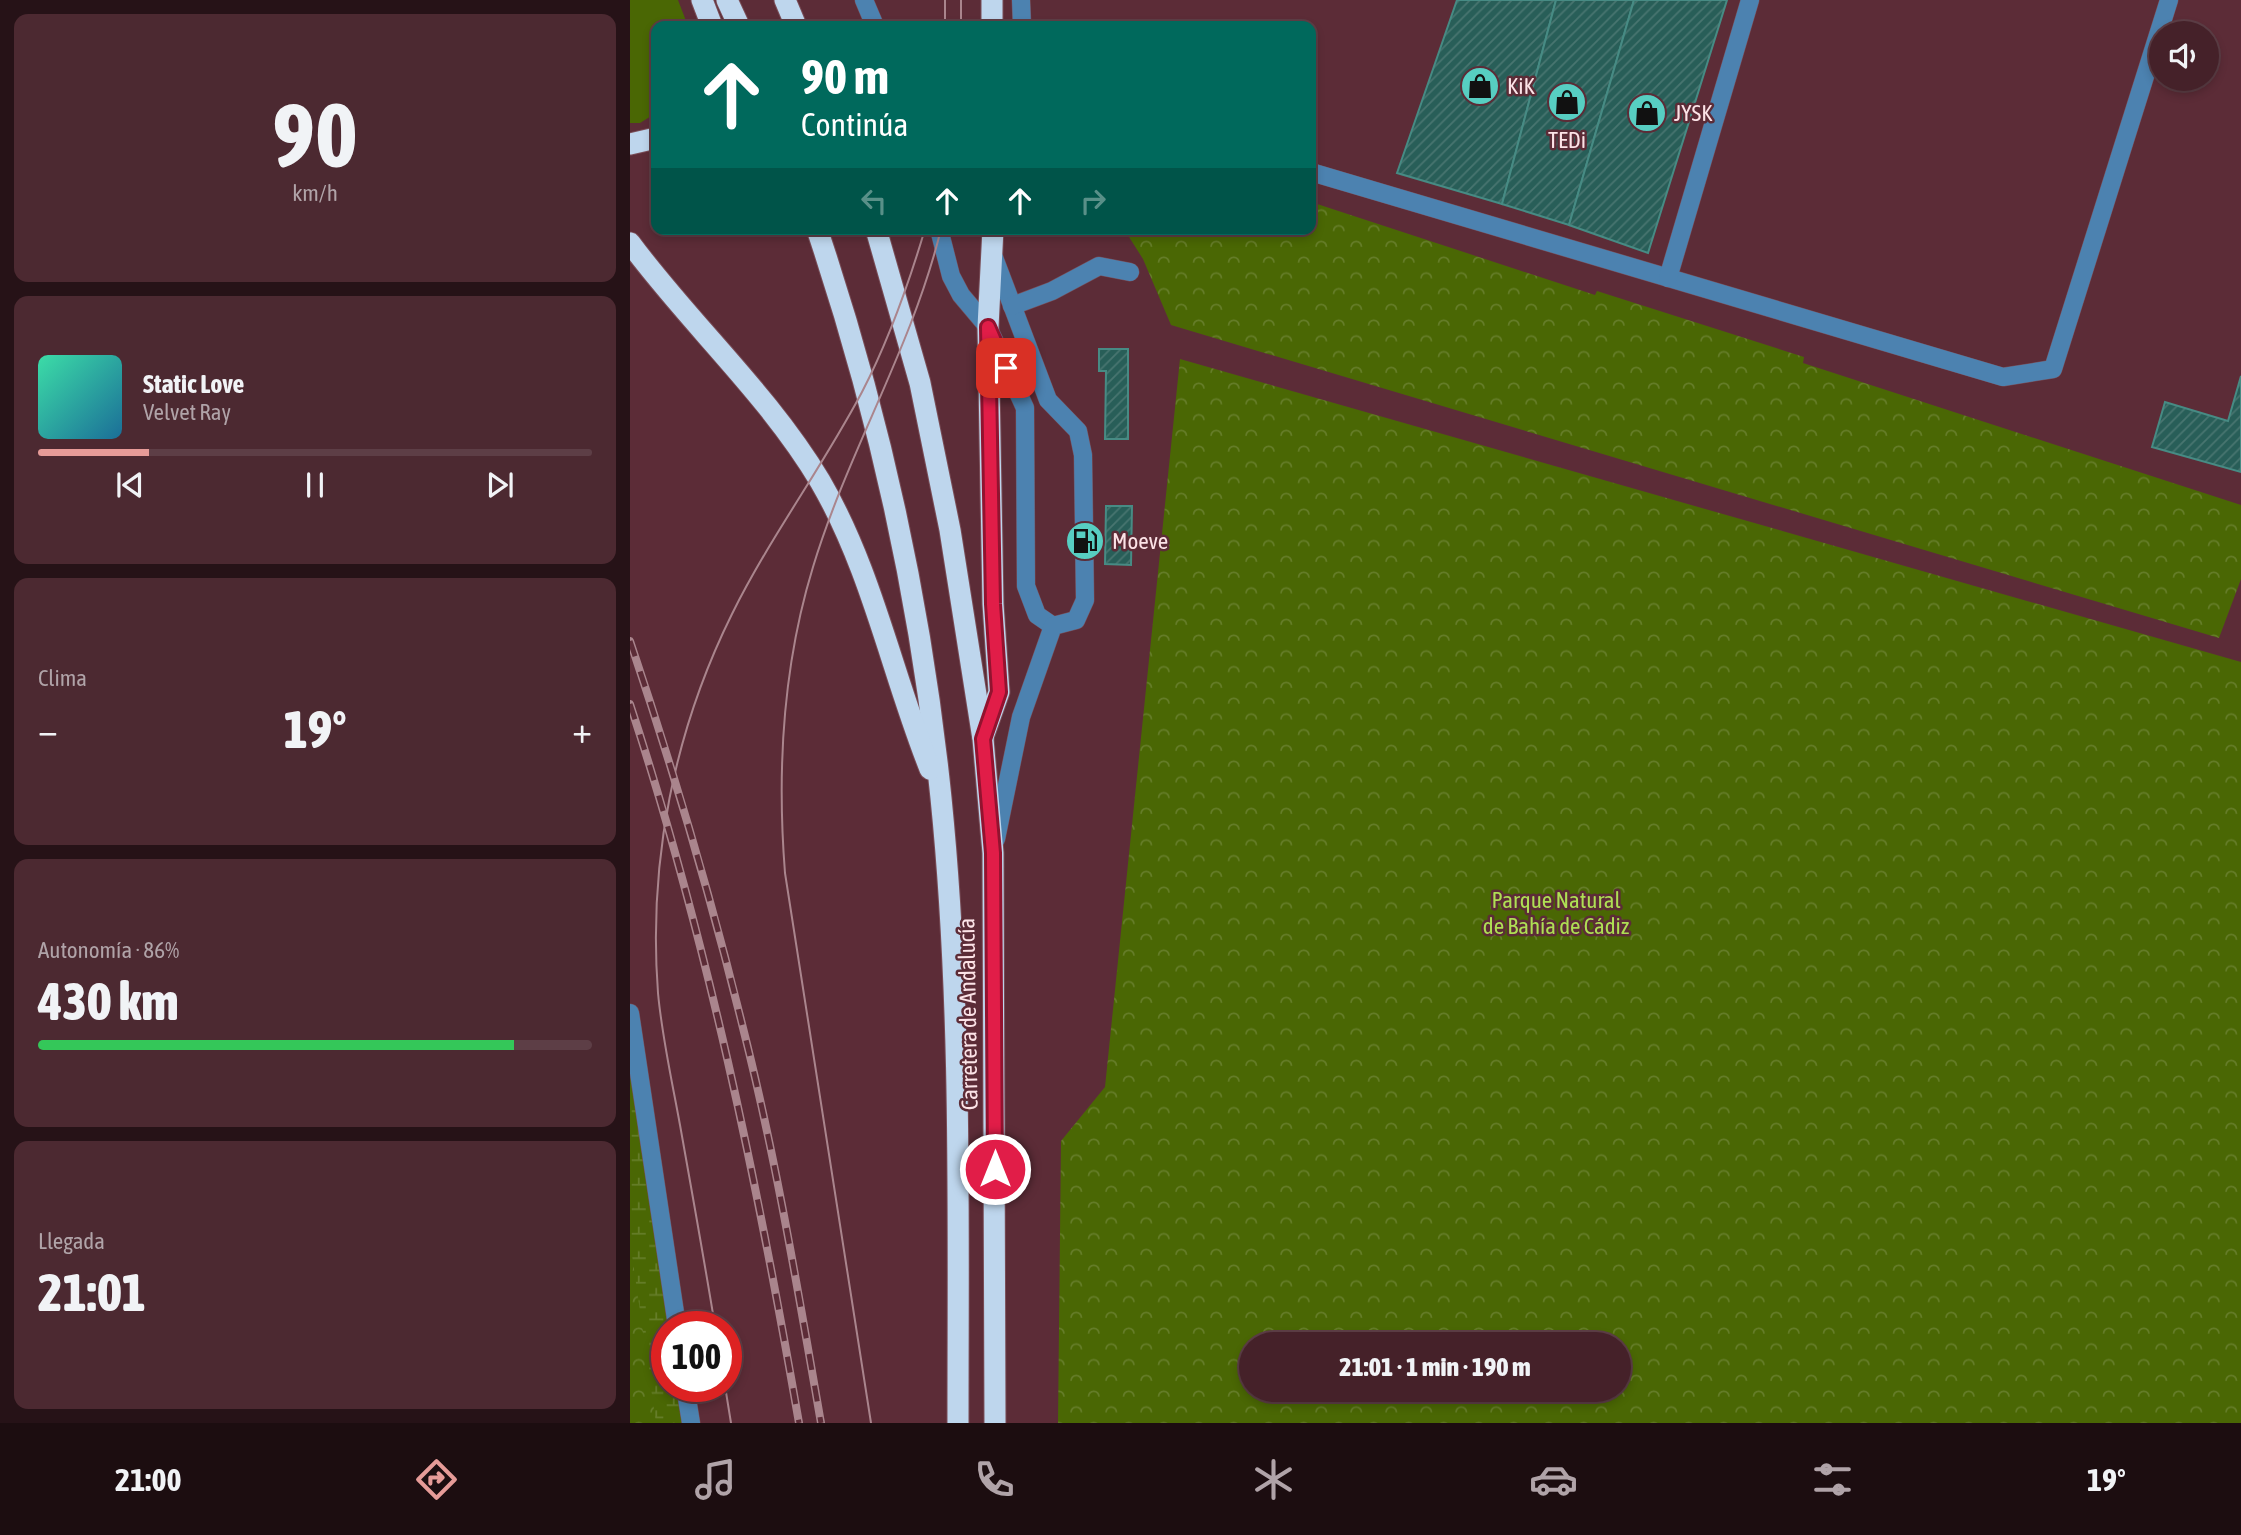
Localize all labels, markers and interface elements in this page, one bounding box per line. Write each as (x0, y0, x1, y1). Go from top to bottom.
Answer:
map controls (2149, 21, 2219, 91)
button: sound (2149, 21, 2219, 91)
text: 90 m (801, 48, 889, 104)
icon: ahead (686, 49, 777, 140)
shop icon: KiK (1459, 65, 1501, 107)
place label: KiK (1507, 73, 1536, 99)
shop icon: TEDi (1546, 81, 1588, 123)
text: 90 (272, 82, 358, 186)
shop icon: JYSK (1626, 92, 1668, 134)
place label: JYSK (1674, 100, 1713, 126)
text: Continúa (801, 106, 908, 143)
place label: TEDi (1548, 127, 1586, 153)
text: km/h (292, 180, 338, 206)
icon: left (855, 182, 893, 220)
icon: ahead (928, 182, 966, 220)
icon: ahead (1001, 182, 1039, 220)
icon: right (1074, 182, 1112, 220)
pin (976, 338, 1036, 398)
icon: arrive (987, 349, 1025, 387)
text: Static Love (143, 369, 244, 399)
text: Velvet Ray (143, 399, 231, 425)
icon: previous (111, 466, 149, 504)
icon: pause (296, 466, 334, 504)
icon: next (481, 466, 519, 504)
fuel station icon: Moeve (1064, 520, 1106, 562)
place label: Moeve (1112, 528, 1168, 554)
text: Clima (38, 665, 87, 691)
text: 19° (283, 699, 347, 759)
text: − (38, 708, 58, 751)
text: + (572, 708, 592, 751)
park label: Parque Natural de Bahía de Cádiz (1483, 887, 1629, 939)
street label: Carretera de Andalucía (953, 918, 983, 1110)
text: Autonomía · 86% (38, 937, 179, 963)
text: 430 km (38, 971, 179, 1031)
position arrow (958, 1132, 1032, 1206)
text: Llegada (38, 1228, 105, 1254)
text: 21:01 (38, 1262, 146, 1322)
speed limit sign: 100 (651, 1311, 742, 1402)
text: 21:01 · 1 min · 190 m (1339, 1352, 1531, 1382)
icon: directions (412, 1455, 461, 1504)
icon: music (691, 1455, 740, 1504)
icon: phone (970, 1455, 1019, 1504)
icon: climate (1249, 1455, 1298, 1504)
icon: car (1529, 1455, 1578, 1504)
icon: filters (1808, 1455, 1857, 1504)
text: 21:00 (115, 1461, 182, 1498)
text: 19° (2087, 1461, 2126, 1498)

